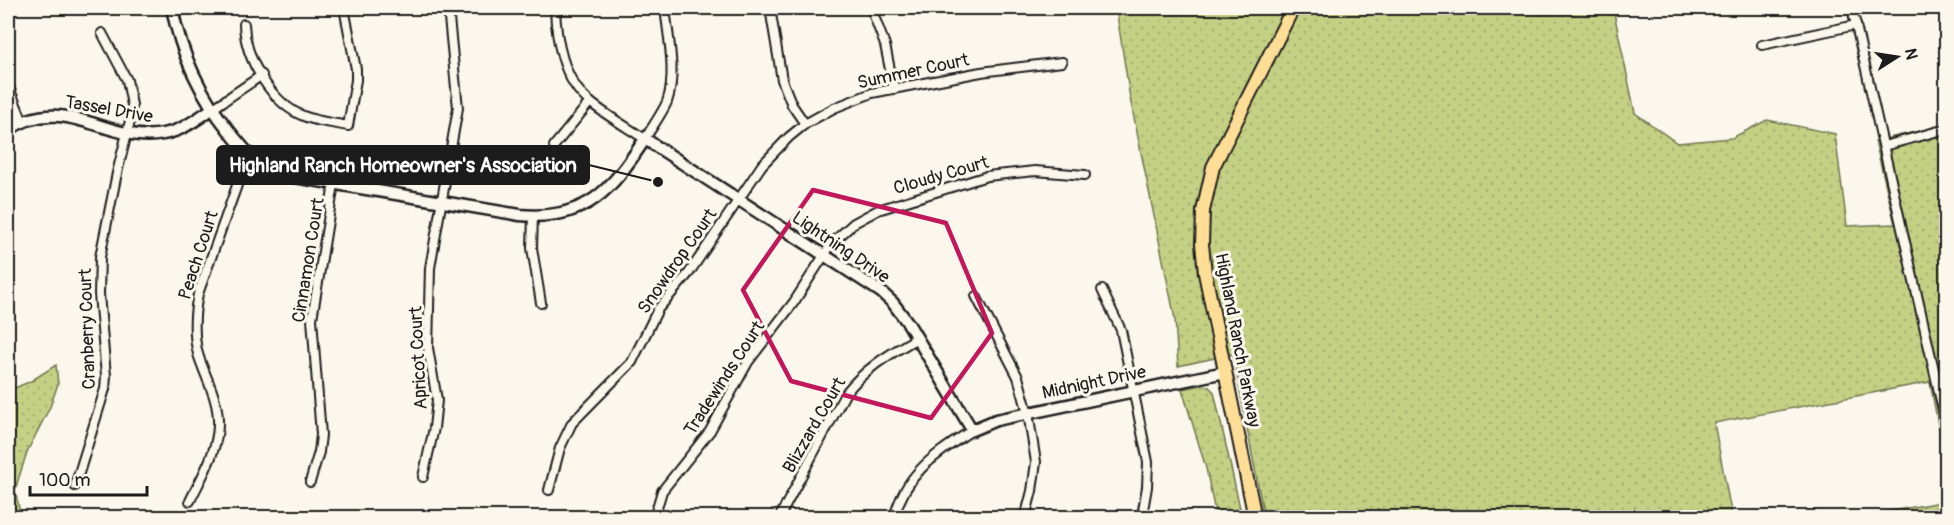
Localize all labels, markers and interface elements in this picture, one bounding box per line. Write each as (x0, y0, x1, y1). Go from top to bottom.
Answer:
north arrow (1867, 27, 1927, 87)
text: N (1900, 47, 1922, 62)
street label: Summer Court (855, 48, 972, 95)
street label: Tassel Drive (63, 90, 155, 129)
callout: Highland Ranch Homeowner's Association (217, 146, 589, 184)
street label: Cloudy Court (891, 151, 992, 200)
text: Highland Ranch Homeowner's Association (229, 153, 577, 178)
street label: Cinnamon Court (287, 195, 330, 324)
street label: Snowdrop Court (633, 204, 723, 318)
street label: Lightning Drive (787, 206, 894, 289)
street label: Peach Court (173, 207, 224, 303)
street label: Highland Ranch Parkway (1209, 251, 1266, 429)
street label: Cranberry Court (74, 267, 101, 390)
street label: Apricot Court (404, 305, 433, 410)
street label: Tradewinds Court (679, 316, 770, 440)
street label: Midnight Drive (1040, 360, 1148, 405)
street label: Blizzard Court (778, 372, 852, 477)
scale bar (30, 459, 147, 497)
text: 100 m (39, 469, 91, 492)

